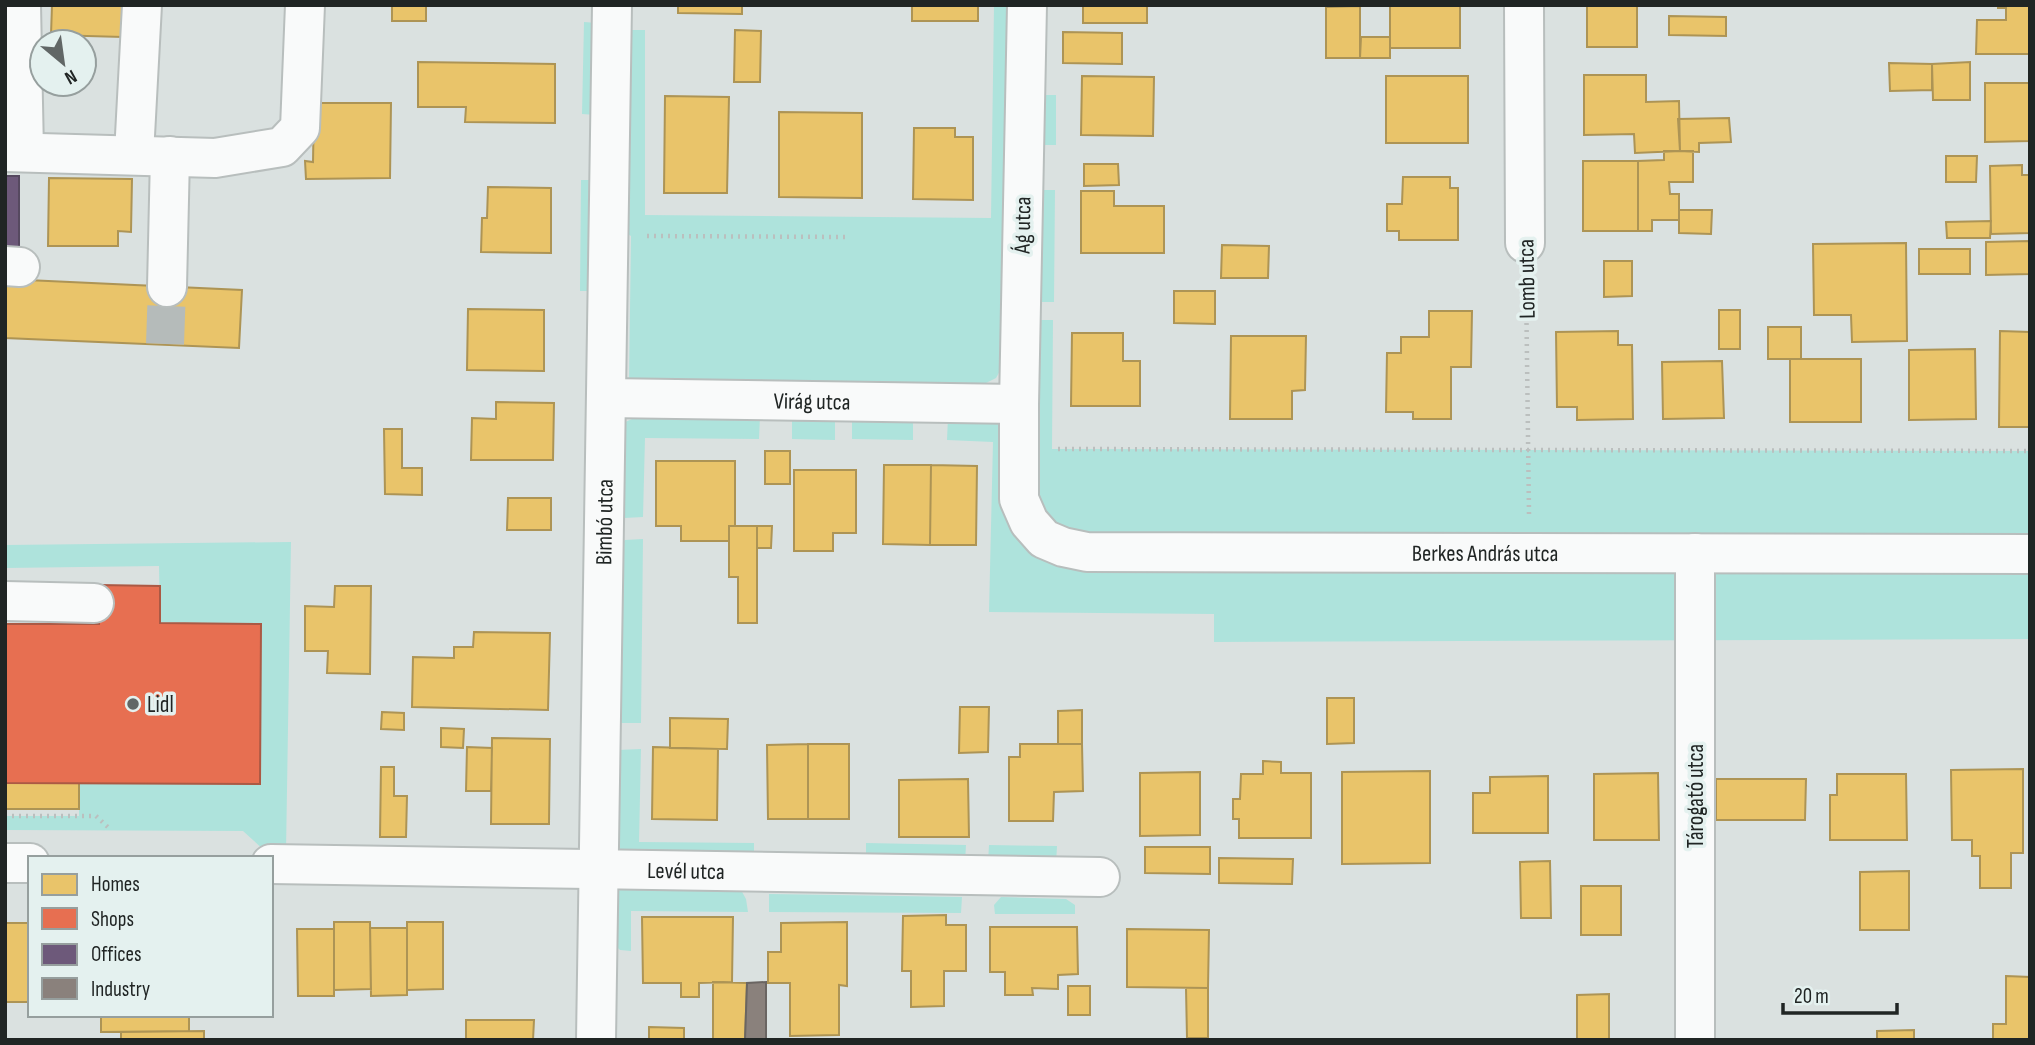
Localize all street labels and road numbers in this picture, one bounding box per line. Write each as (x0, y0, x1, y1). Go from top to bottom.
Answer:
street label: Ág utca (1008, 196, 1037, 255)
street label: Lomb utca (1512, 239, 1542, 319)
street label: Virág utca (773, 387, 851, 417)
street label: Bimbó utca (590, 479, 620, 565)
street label: Berkes András utca (1412, 540, 1558, 568)
street label: Tárogató utca (1682, 744, 1710, 848)
street label: Levél utca (647, 857, 725, 886)

